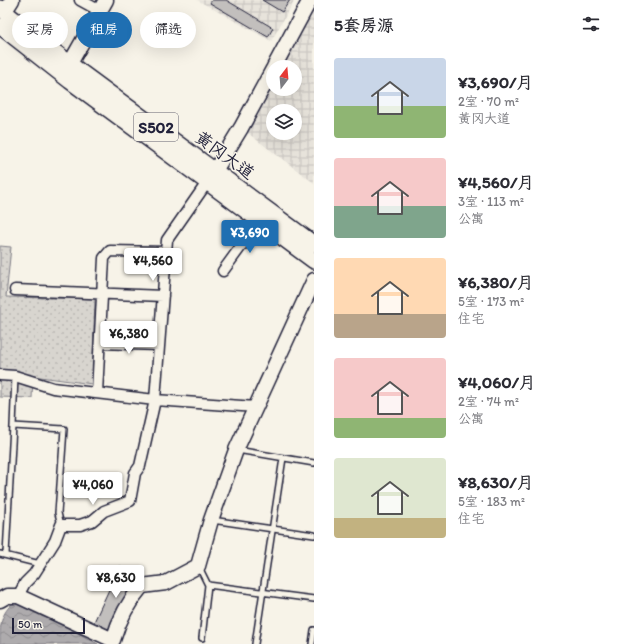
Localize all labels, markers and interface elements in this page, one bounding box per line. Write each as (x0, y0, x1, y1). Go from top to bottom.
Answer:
chip: 买房 (12, 12, 68, 48)
chip: 租房 (76, 12, 132, 48)
chip: 筛选 (140, 12, 196, 48)
icon: filters (580, 13, 602, 35)
text: 5套房源 (334, 15, 394, 35)
north arrow (266, 60, 302, 96)
map controls (266, 60, 302, 140)
text: ¥3,690/月 (458, 72, 533, 92)
icon: home (366, 74, 414, 122)
text: 2室 · 70 m² (458, 94, 519, 109)
button: layers (266, 104, 302, 140)
text: 黄冈大道 (458, 111, 510, 126)
road number: S502 (134, 113, 178, 141)
street label: 黄冈大道 (192, 127, 258, 183)
text: ¥4,560/月 (458, 172, 534, 192)
icon: home (366, 174, 414, 222)
text: 3室 · 113 m² (458, 194, 524, 209)
text: 公寓 (458, 211, 484, 226)
pin: ¥3,690 (217, 220, 283, 254)
text: ¥3,690 (230, 225, 270, 240)
pin: ¥4,560 (120, 248, 186, 282)
text: ¥4,560 (133, 253, 173, 268)
text: ¥6,380/月 (458, 272, 534, 292)
icon: home (366, 274, 414, 322)
text: 5室 · 173 m² (458, 294, 524, 309)
text: 住宅 (458, 311, 484, 326)
pin: ¥6,380 (96, 321, 162, 355)
text: ¥6,380 (109, 326, 149, 341)
text: ¥4,060/月 (458, 372, 536, 392)
icon: home (366, 374, 414, 422)
text: 2室 · 74 m² (458, 394, 519, 409)
text: 公寓 (458, 411, 484, 426)
pin: ¥4,060 (60, 472, 126, 506)
text: ¥8,630/月 (458, 472, 534, 492)
icon: home (366, 474, 414, 522)
text: ¥4,060 (72, 477, 114, 492)
text: 5室 · 183 m² (458, 494, 525, 509)
text: 住宅 (458, 511, 484, 526)
pin: ¥8,630 (83, 565, 149, 599)
text: ¥8,630 (96, 570, 136, 585)
scale bar (12, 616, 85, 635)
text: 50 m (18, 618, 42, 631)

